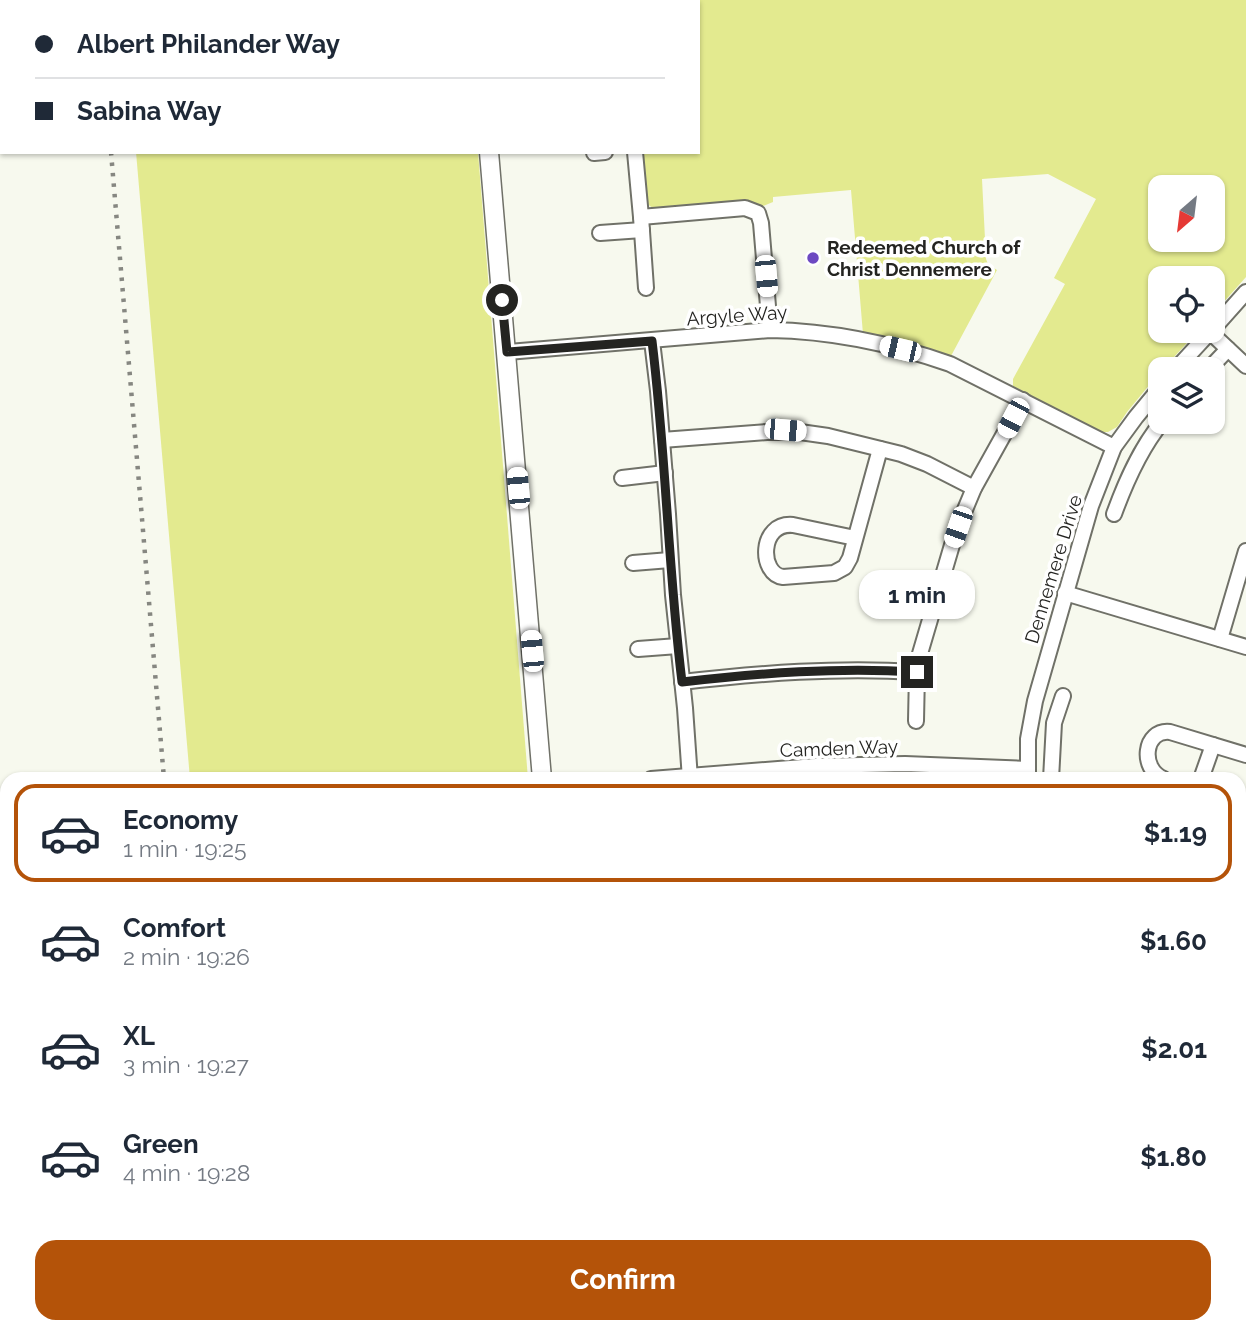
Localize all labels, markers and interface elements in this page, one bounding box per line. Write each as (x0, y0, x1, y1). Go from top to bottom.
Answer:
text: Albert Philander Way (77, 29, 340, 59)
text: Sabina Way (77, 96, 221, 126)
north arrow (1148, 175, 1225, 252)
map controls (1148, 175, 1225, 434)
place label: Redeemed Church of Christ Dennemere (827, 236, 1021, 280)
marker: Redeemed Church of Christ Dennemere (805, 250, 821, 266)
car (754, 254, 779, 298)
button: locate (1148, 266, 1225, 343)
route start (486, 284, 518, 316)
street label: Argyle Way (686, 301, 788, 329)
car (878, 334, 923, 364)
button: layers (1148, 357, 1225, 434)
car (994, 395, 1033, 441)
car (764, 418, 807, 442)
car (506, 466, 531, 510)
street label: Dennemere Drive (1020, 492, 1086, 646)
car (942, 504, 975, 550)
callout: 1 min (859, 570, 975, 620)
text: 1 min (888, 581, 946, 608)
car (520, 629, 545, 673)
route end (901, 656, 933, 688)
street label: Camden Way (779, 735, 899, 761)
icon: car (39, 802, 102, 865)
text: Economy (123, 805, 238, 835)
text: $1.19 (1144, 818, 1207, 848)
text: 1 min · 19:25 (123, 835, 247, 862)
icon: car (39, 910, 102, 973)
text: Comfort (123, 913, 226, 943)
text: $1.60 (1140, 926, 1207, 956)
text: 2 min · 19:26 (123, 943, 250, 970)
icon: car (39, 1018, 102, 1081)
text: XL (123, 1021, 155, 1051)
text: $2.01 (1141, 1034, 1207, 1064)
text: 3 min · 19:27 (123, 1051, 249, 1078)
icon: car (39, 1126, 102, 1189)
text: Green (123, 1129, 199, 1159)
text: $1.80 (1140, 1142, 1207, 1172)
text: 4 min · 19:28 (123, 1159, 250, 1186)
button: Confirm (35, 1240, 1211, 1320)

